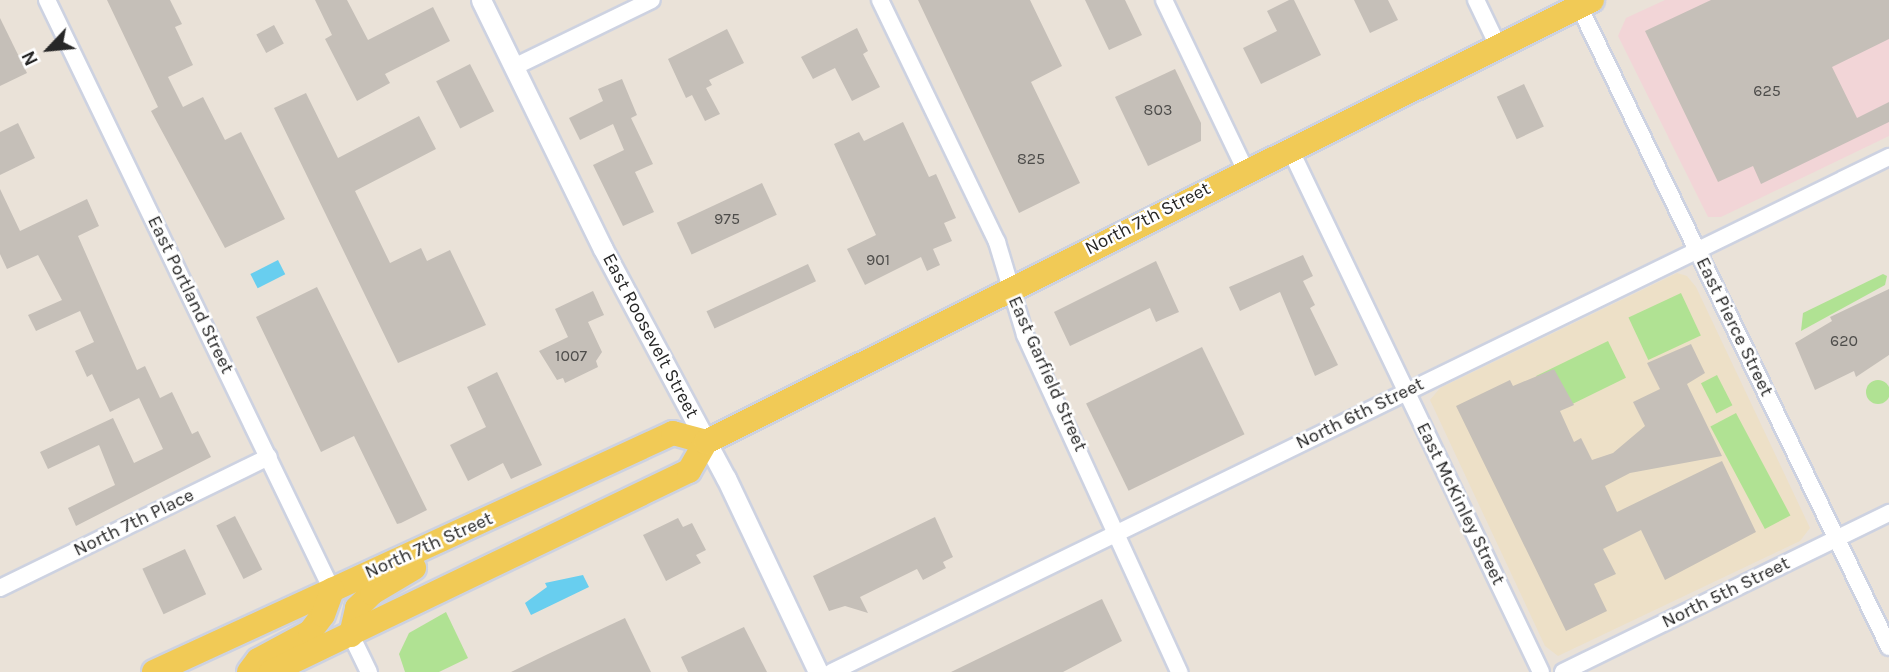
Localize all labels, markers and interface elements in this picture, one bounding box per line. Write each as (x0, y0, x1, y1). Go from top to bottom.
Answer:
north arrow (14, 14, 84, 84)
text: N (17, 47, 43, 69)
house number: 625 (1753, 81, 1781, 101)
house number: 803 (1144, 100, 1172, 120)
house number: 825 (1017, 149, 1045, 169)
street label: North 7th Street (1082, 178, 1214, 260)
house number: 975 (714, 209, 740, 229)
street label: East Portland Street (142, 212, 238, 378)
street label: East Roosevelt Street (597, 250, 703, 422)
house number: 901 (866, 250, 890, 270)
street label: East Pierce Street (1690, 254, 1778, 400)
street label: East Garfield Street (1003, 293, 1091, 455)
house number: 620 (1830, 331, 1858, 351)
house number: 1007 (555, 346, 587, 366)
street label: North 6th Street (1292, 373, 1428, 455)
street label: East McKinley Street (1411, 419, 1509, 589)
street label: North 7th Place (70, 484, 198, 562)
street label: North 7th Street (362, 508, 496, 584)
street label: North 5th Street (1658, 552, 1794, 634)

